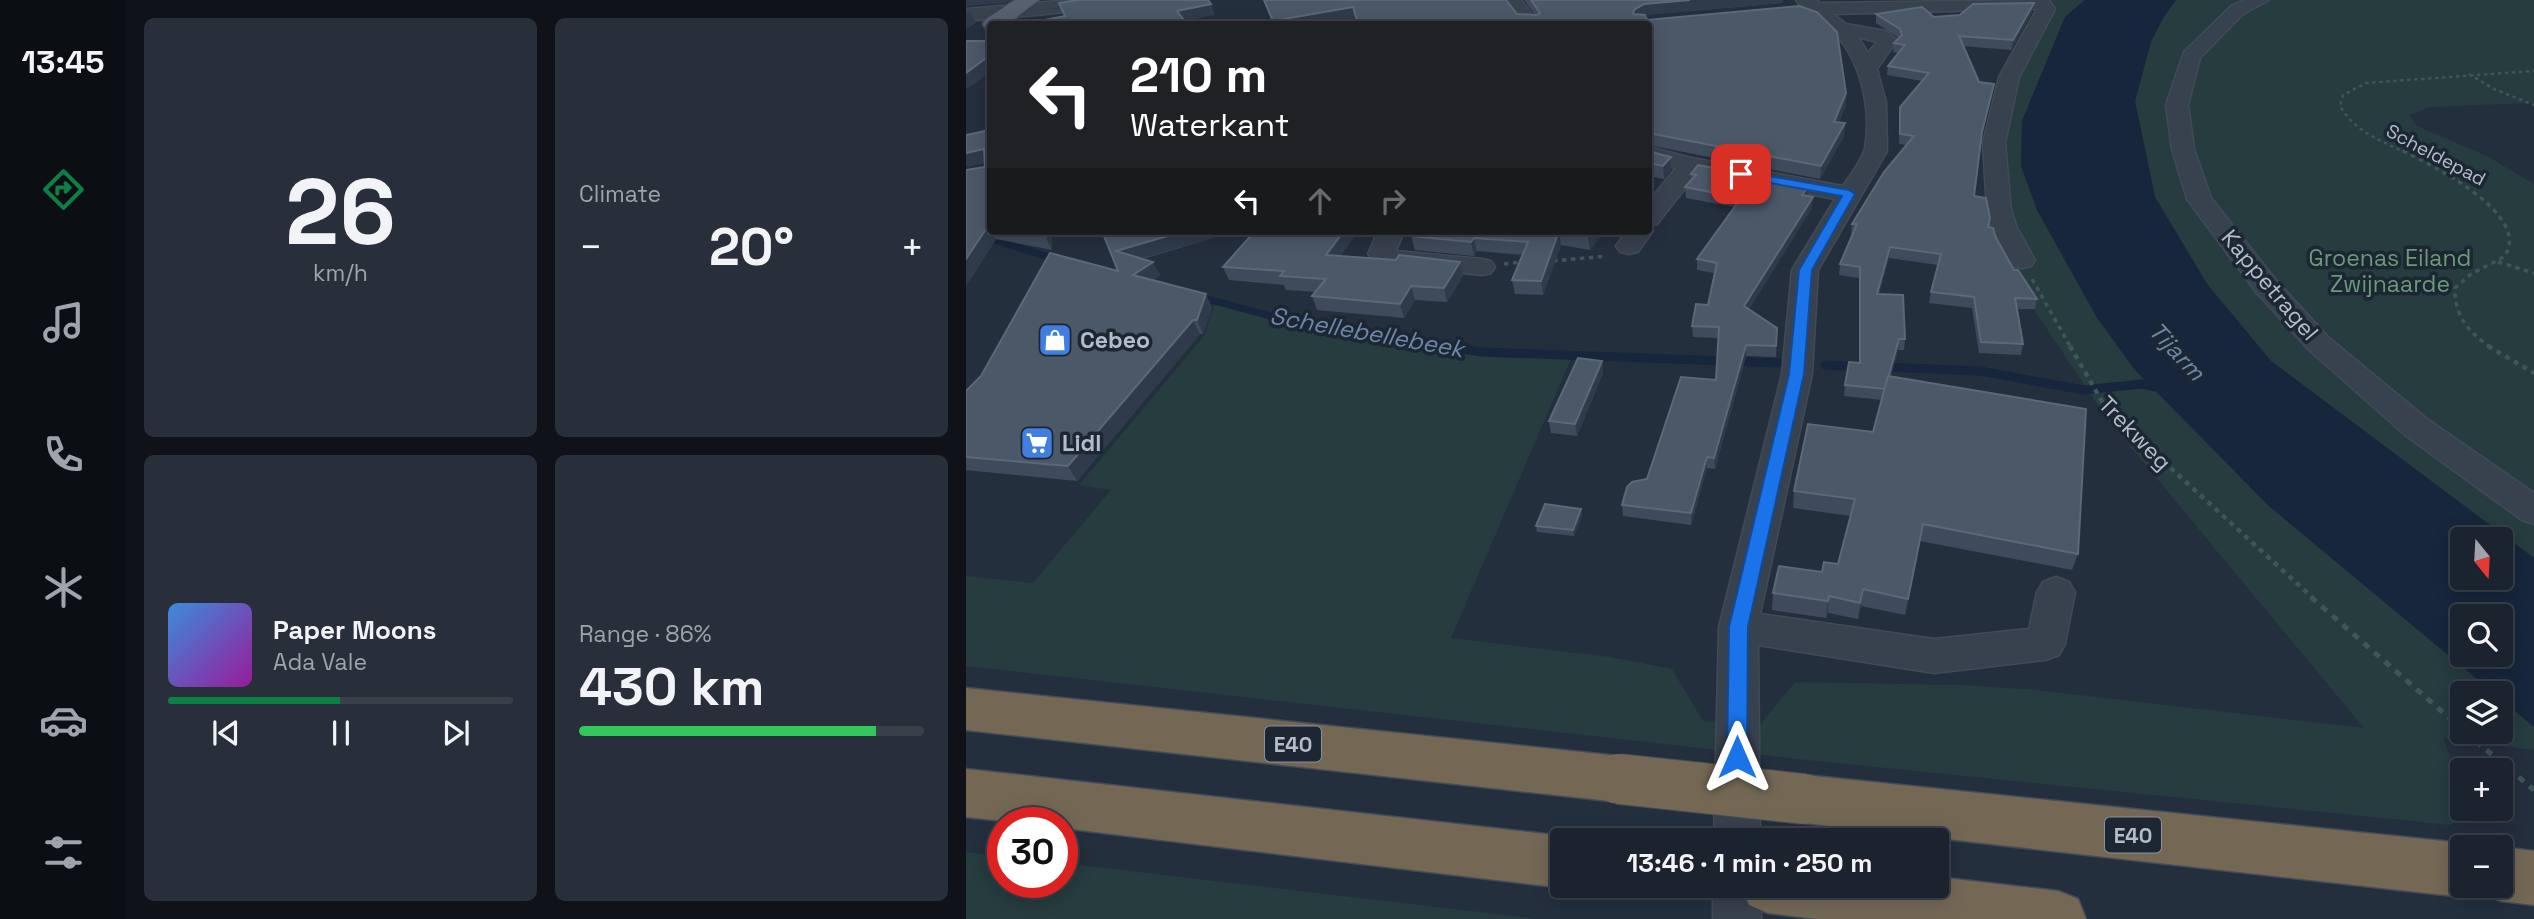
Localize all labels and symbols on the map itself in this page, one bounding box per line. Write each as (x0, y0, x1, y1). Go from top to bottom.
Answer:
street label: Scheldepad (2382, 118, 2490, 192)
pin (1711, 144, 1771, 204)
street label: Kappetragel (2215, 223, 2325, 347)
park label: Groenas Eiland Zwijnaarde (2309, 243, 2471, 299)
water label: Schellebellebeek (1268, 300, 1469, 365)
water label: Tijarm (2142, 315, 2213, 388)
shop icon: Cebeo (1036, 321, 1074, 359)
place label: Cebeo (1080, 325, 1150, 355)
street label: Trekweg (2092, 389, 2178, 477)
supermarket icon: Lidl (1018, 424, 1056, 462)
place label: Lidl (1062, 428, 1101, 458)
north arrow (2450, 527, 2513, 590)
position arrow (1700, 720, 1774, 794)
road number: E40 (1265, 726, 1321, 762)
speed limit sign: 30 (987, 807, 1078, 898)
road number: E40 (2105, 818, 2161, 852)

